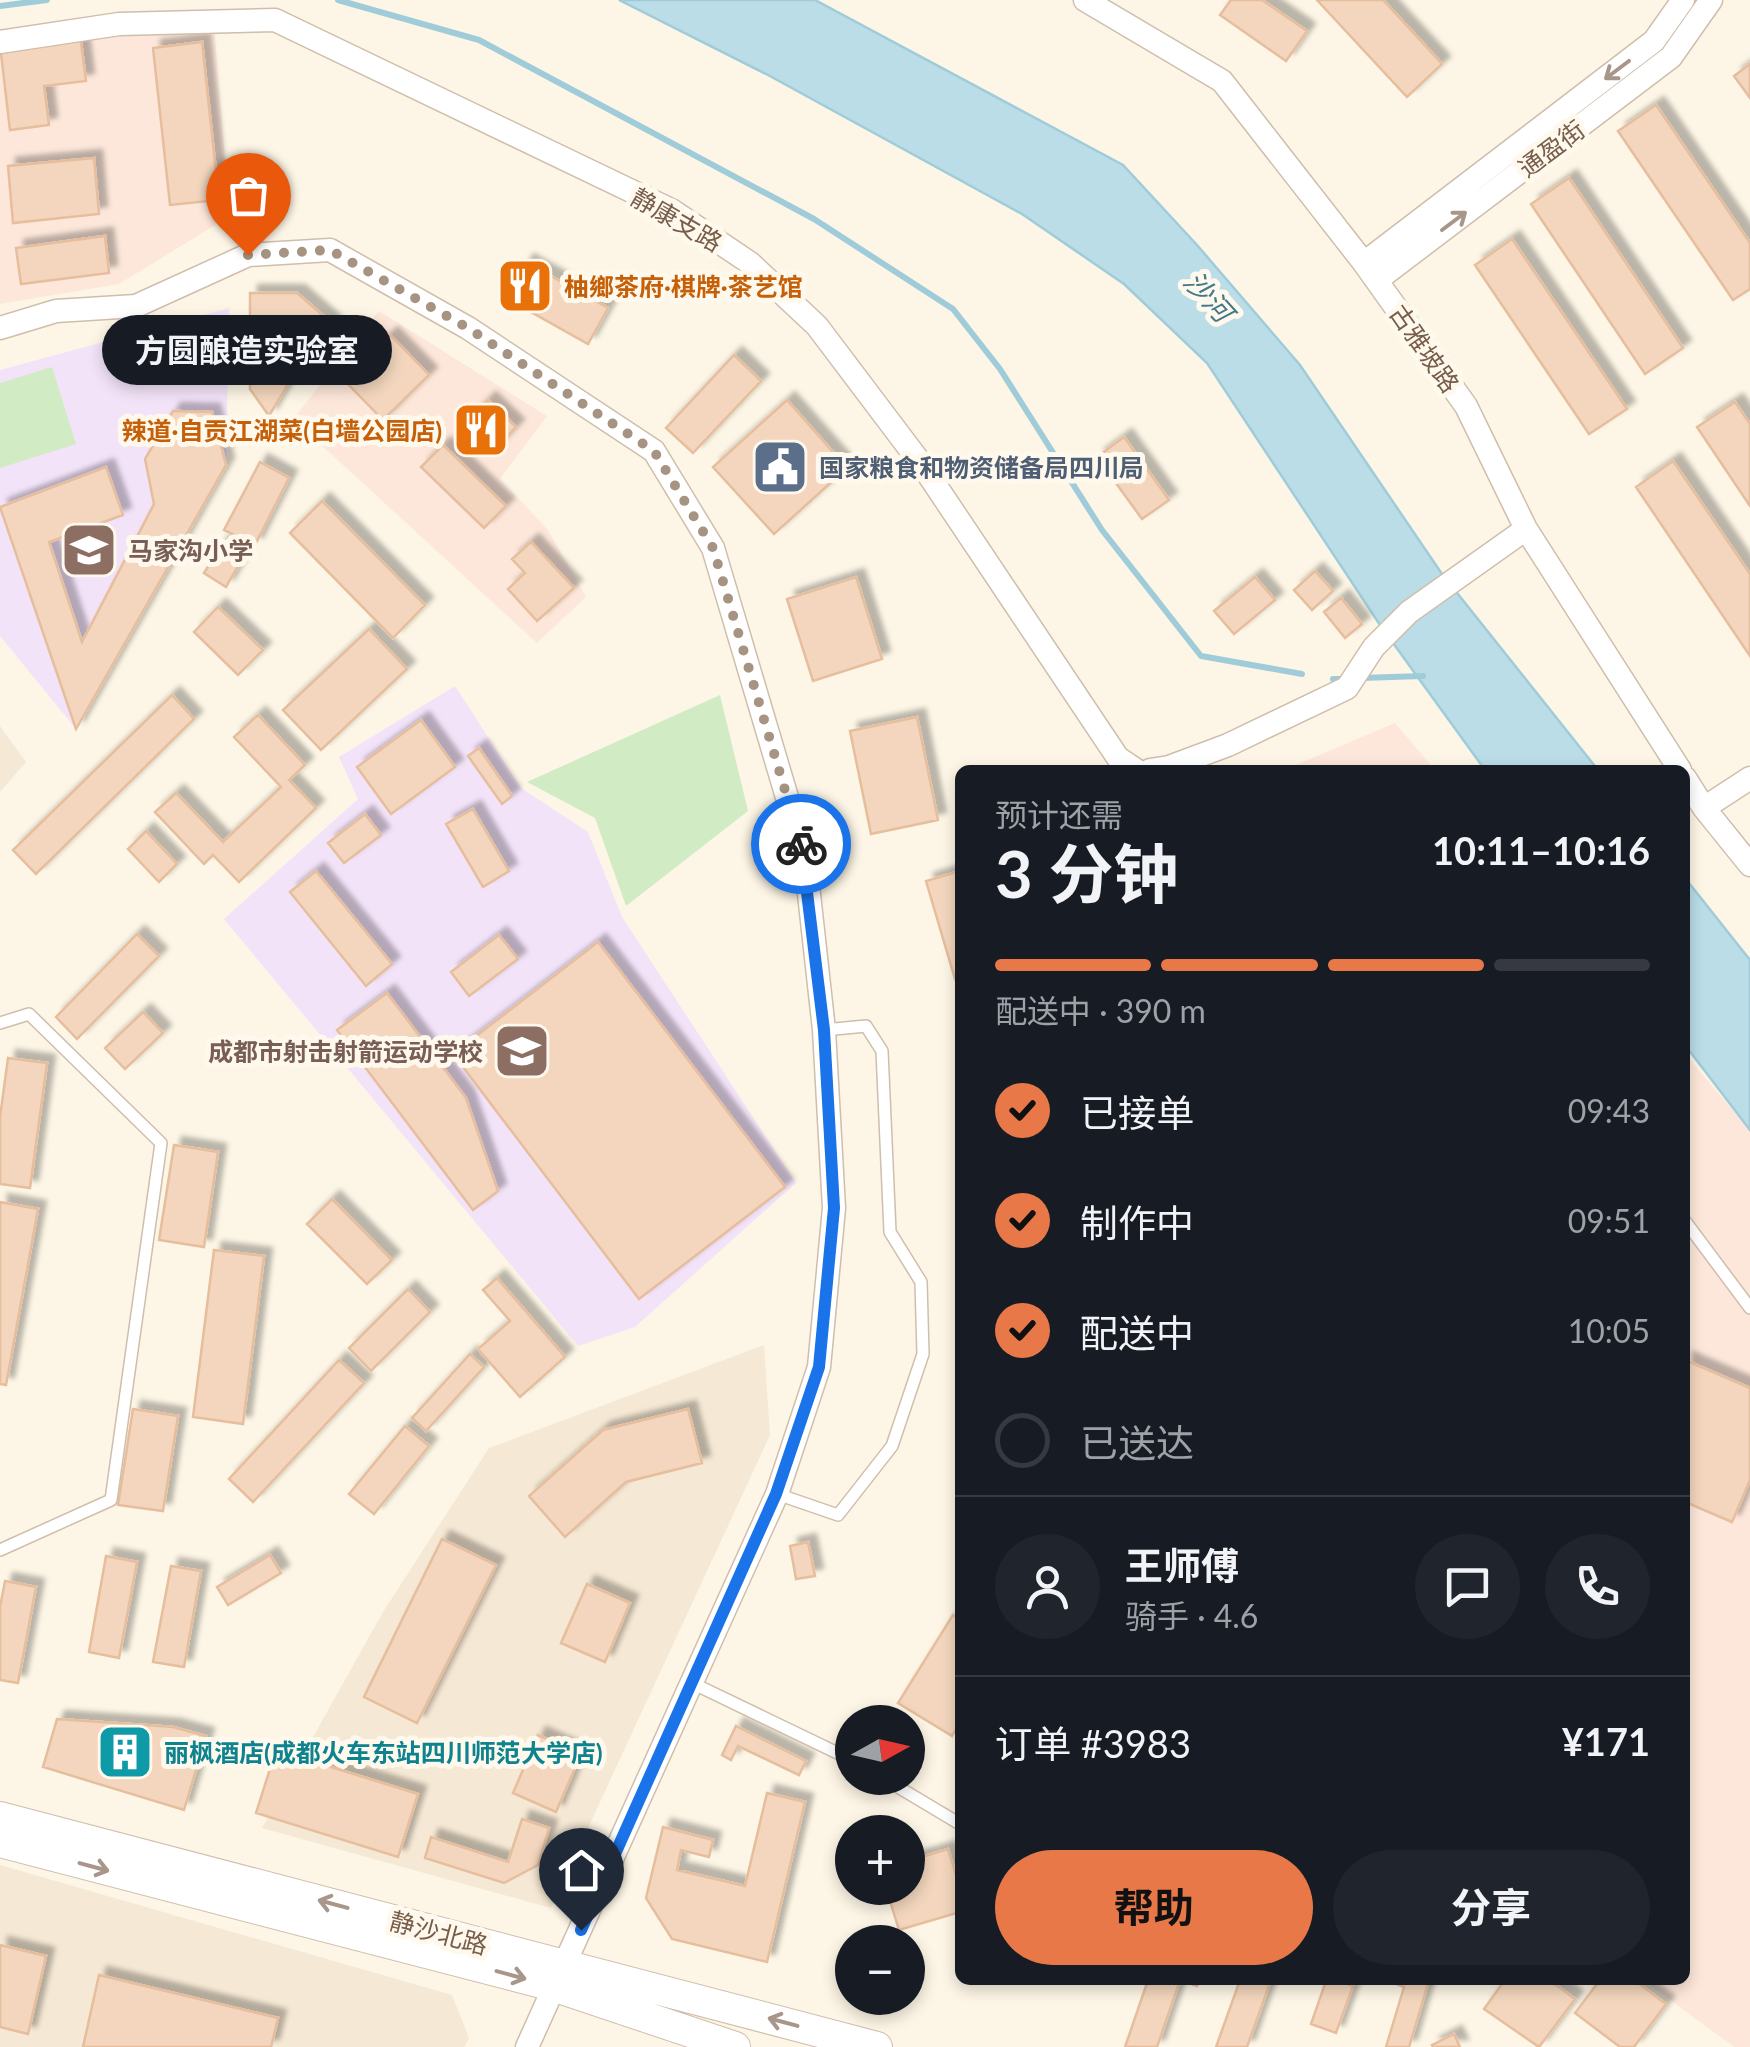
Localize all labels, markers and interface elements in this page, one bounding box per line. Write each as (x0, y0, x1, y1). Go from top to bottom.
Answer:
one-way arrow (1604, 59, 1630, 81)
street label: 通盈街 (1512, 113, 1590, 183)
pin (206, 153, 291, 256)
icon: bag (221, 168, 276, 223)
street label: 静康支路 (626, 181, 728, 257)
one-way arrow (1441, 211, 1467, 233)
restaurant icon: 柚鄉茶府·棋牌·茶艺馆 (495, 256, 555, 316)
water label: 沙河 (1178, 264, 1244, 332)
place label: 柚鄉茶府·棋牌·茶艺馆 (564, 271, 803, 301)
street label: 古雅坡路 (1384, 298, 1466, 398)
callout: 方圆酿造实验室 (103, 315, 393, 385)
text: 方圆酿造实验室 (135, 330, 359, 369)
restaurant icon: 辣道·自贡江湖菜(白墙公园店) (451, 400, 511, 460)
place label: 辣道·自贡江湖菜(白墙公园店) (121, 415, 442, 445)
public building icon: 国家粮食和物资储备局四川局 (750, 437, 810, 497)
place label: 国家粮食和物资储备局四川局 (819, 452, 1144, 482)
school or university icon: 马家沟小学 (59, 520, 119, 580)
place label: 马家沟小学 (128, 535, 253, 565)
courier (751, 794, 851, 894)
text: 预计还需 (995, 795, 1123, 834)
icon: bike (774, 817, 829, 872)
text: 10:11–10:16 (1432, 827, 1650, 873)
text: 3 分钟 (995, 834, 1179, 912)
text: 配送中 · 390 m (995, 991, 1206, 1030)
school or university icon: 成都市射击射箭运动学校 (492, 1021, 552, 1081)
place label: 成都市射击射箭运动学校 (208, 1036, 483, 1066)
icon: check (995, 1083, 1050, 1138)
text: 已接单 (1080, 1089, 1194, 1135)
text: 09:43 (1568, 1091, 1650, 1130)
icon: check (995, 1193, 1050, 1248)
text: 制作中 (1080, 1199, 1194, 1245)
text: 09:51 (1568, 1201, 1650, 1240)
icon: check (995, 1303, 1050, 1358)
text: 配送中 (1080, 1309, 1194, 1355)
text: 10:05 (1568, 1311, 1650, 1350)
text: 已送达 (1080, 1419, 1194, 1465)
button: person (995, 1534, 1100, 1639)
button: chat (1415, 1534, 1520, 1639)
button: phone (1545, 1534, 1650, 1639)
text: 王师傅 (1125, 1542, 1239, 1588)
text: 骑手 · 4.6 (1125, 1596, 1258, 1635)
north arrow (835, 1705, 925, 1795)
map controls (835, 1705, 925, 2015)
text: ¥171 (1562, 1718, 1650, 1764)
text: 订单 #3983 (995, 1720, 1191, 1766)
building icon: 丽枫酒店(成都火车东站四川师范大学店) (95, 1722, 155, 1782)
place label: 丽枫酒店(成都火车东站四川师范大学店) (164, 1737, 603, 1767)
button: + (835, 1815, 925, 1905)
pin (539, 1828, 624, 1931)
icon: home (554, 1843, 609, 1898)
button: 帮助 (995, 1850, 1313, 1965)
button: 分享 (1333, 1850, 1650, 1965)
one-way arrow (77, 1859, 109, 1877)
one-way arrow (318, 1894, 349, 1913)
street label: 静沙北路 (387, 1905, 491, 1959)
button: − (835, 1925, 925, 2015)
one-way arrow (494, 1967, 526, 1985)
one-way arrow (768, 2012, 799, 2031)

